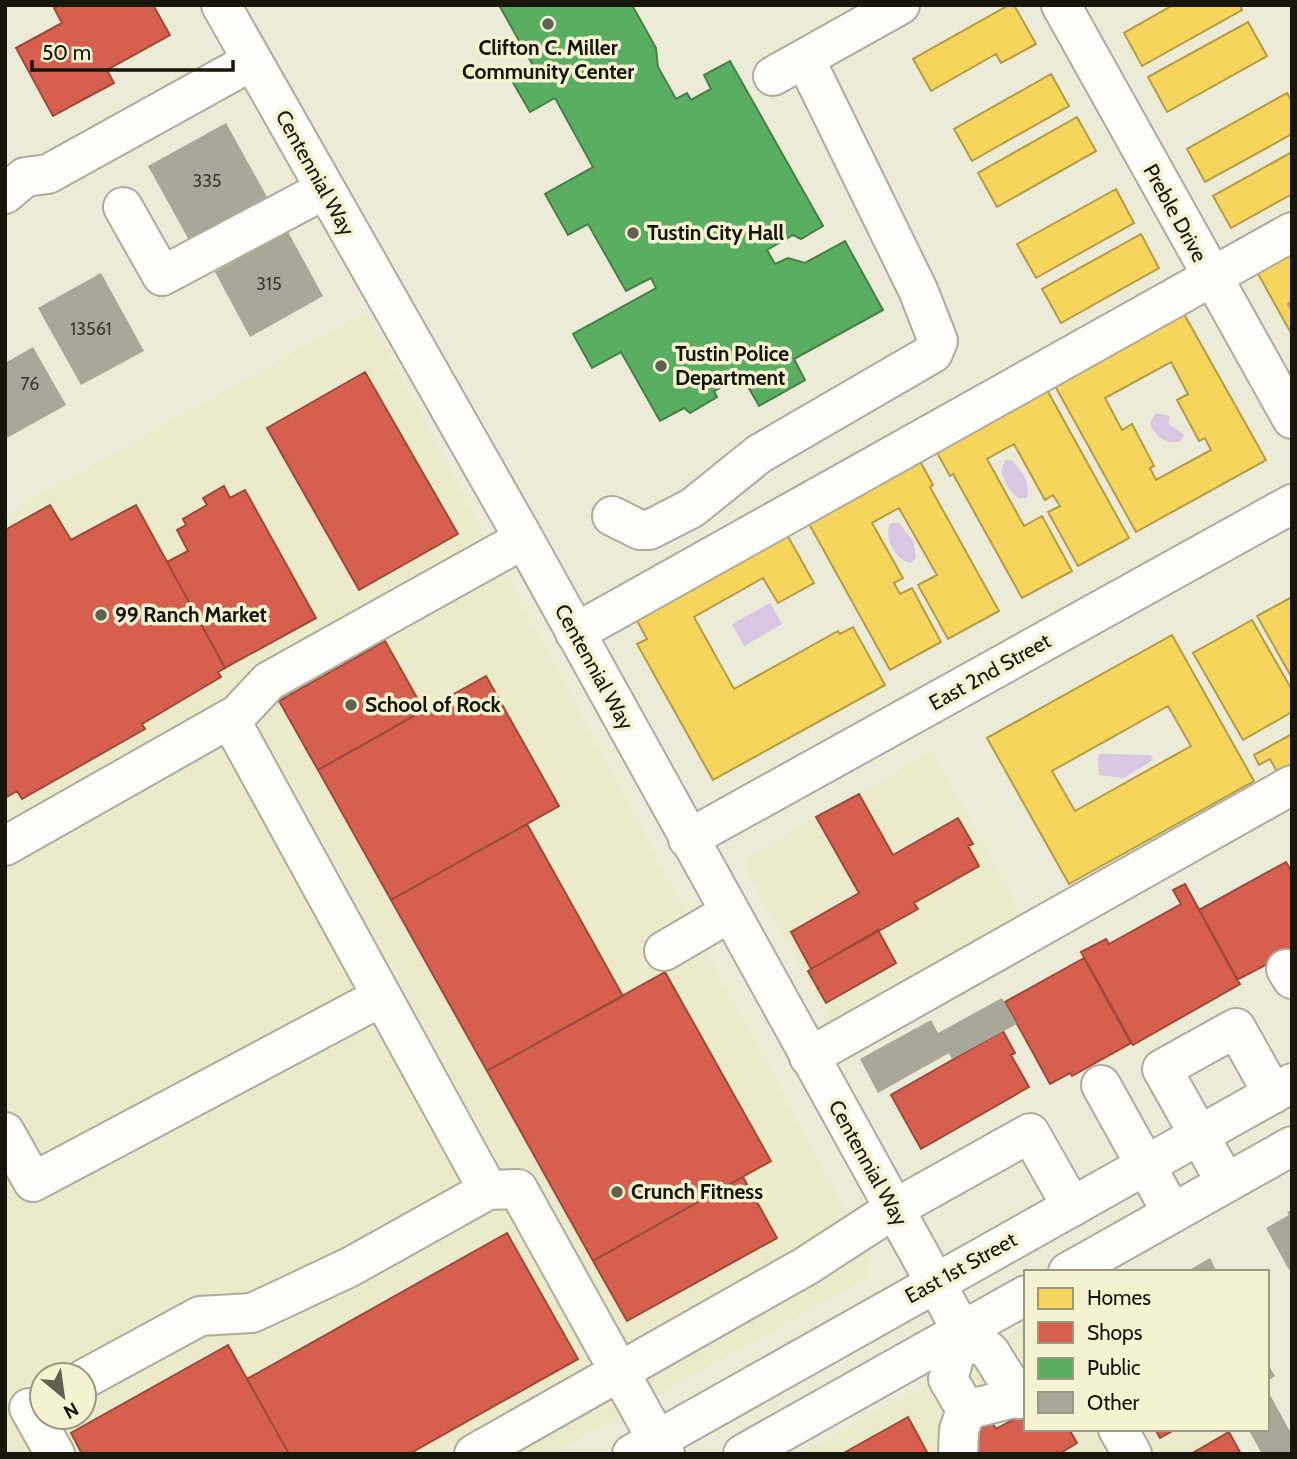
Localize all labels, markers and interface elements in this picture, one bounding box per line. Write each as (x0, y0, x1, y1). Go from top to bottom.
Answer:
marker: Clifton C. Miller Community Center (540, 16, 556, 32)
scale bar (32, 28, 233, 72)
place label: Clifton C. Miller Community Center (462, 35, 634, 84)
text: 50 m (42, 40, 91, 65)
street label: Centennial Way (271, 106, 360, 240)
street label: Preble Drive (1138, 159, 1213, 266)
house number: 335 (192, 170, 222, 192)
place label: Tustin City Hall (647, 220, 785, 245)
marker: Tustin City Hall (625, 225, 641, 241)
house number: 315 (256, 273, 282, 295)
house number: 13561 (70, 318, 112, 340)
place label: Tustin Police Department (675, 341, 789, 390)
marker: Tustin Police Department (653, 358, 669, 374)
house number: 76 (21, 373, 39, 395)
street label: Centennial Way (550, 600, 639, 734)
place label: 99 Ranch Market (115, 602, 267, 627)
marker: 99 Ranch Market (93, 607, 109, 623)
street label: East 2nd Street (925, 628, 1055, 715)
place label: School of Rock (365, 692, 501, 717)
marker: School of Rock (343, 697, 359, 713)
street label: Centennial Way (824, 1096, 913, 1230)
place label: Crunch Fitness (631, 1179, 763, 1204)
marker: Crunch Fitness (609, 1184, 625, 1200)
street label: East 1st Street (901, 1227, 1021, 1308)
legend (1024, 1270, 1269, 1431)
text: Homes (1087, 1285, 1151, 1310)
text: Shops (1087, 1320, 1143, 1345)
text: Public (1087, 1355, 1141, 1380)
north arrow (28, 1361, 98, 1431)
text: Other (1087, 1390, 1139, 1415)
text: N (60, 1397, 82, 1424)

